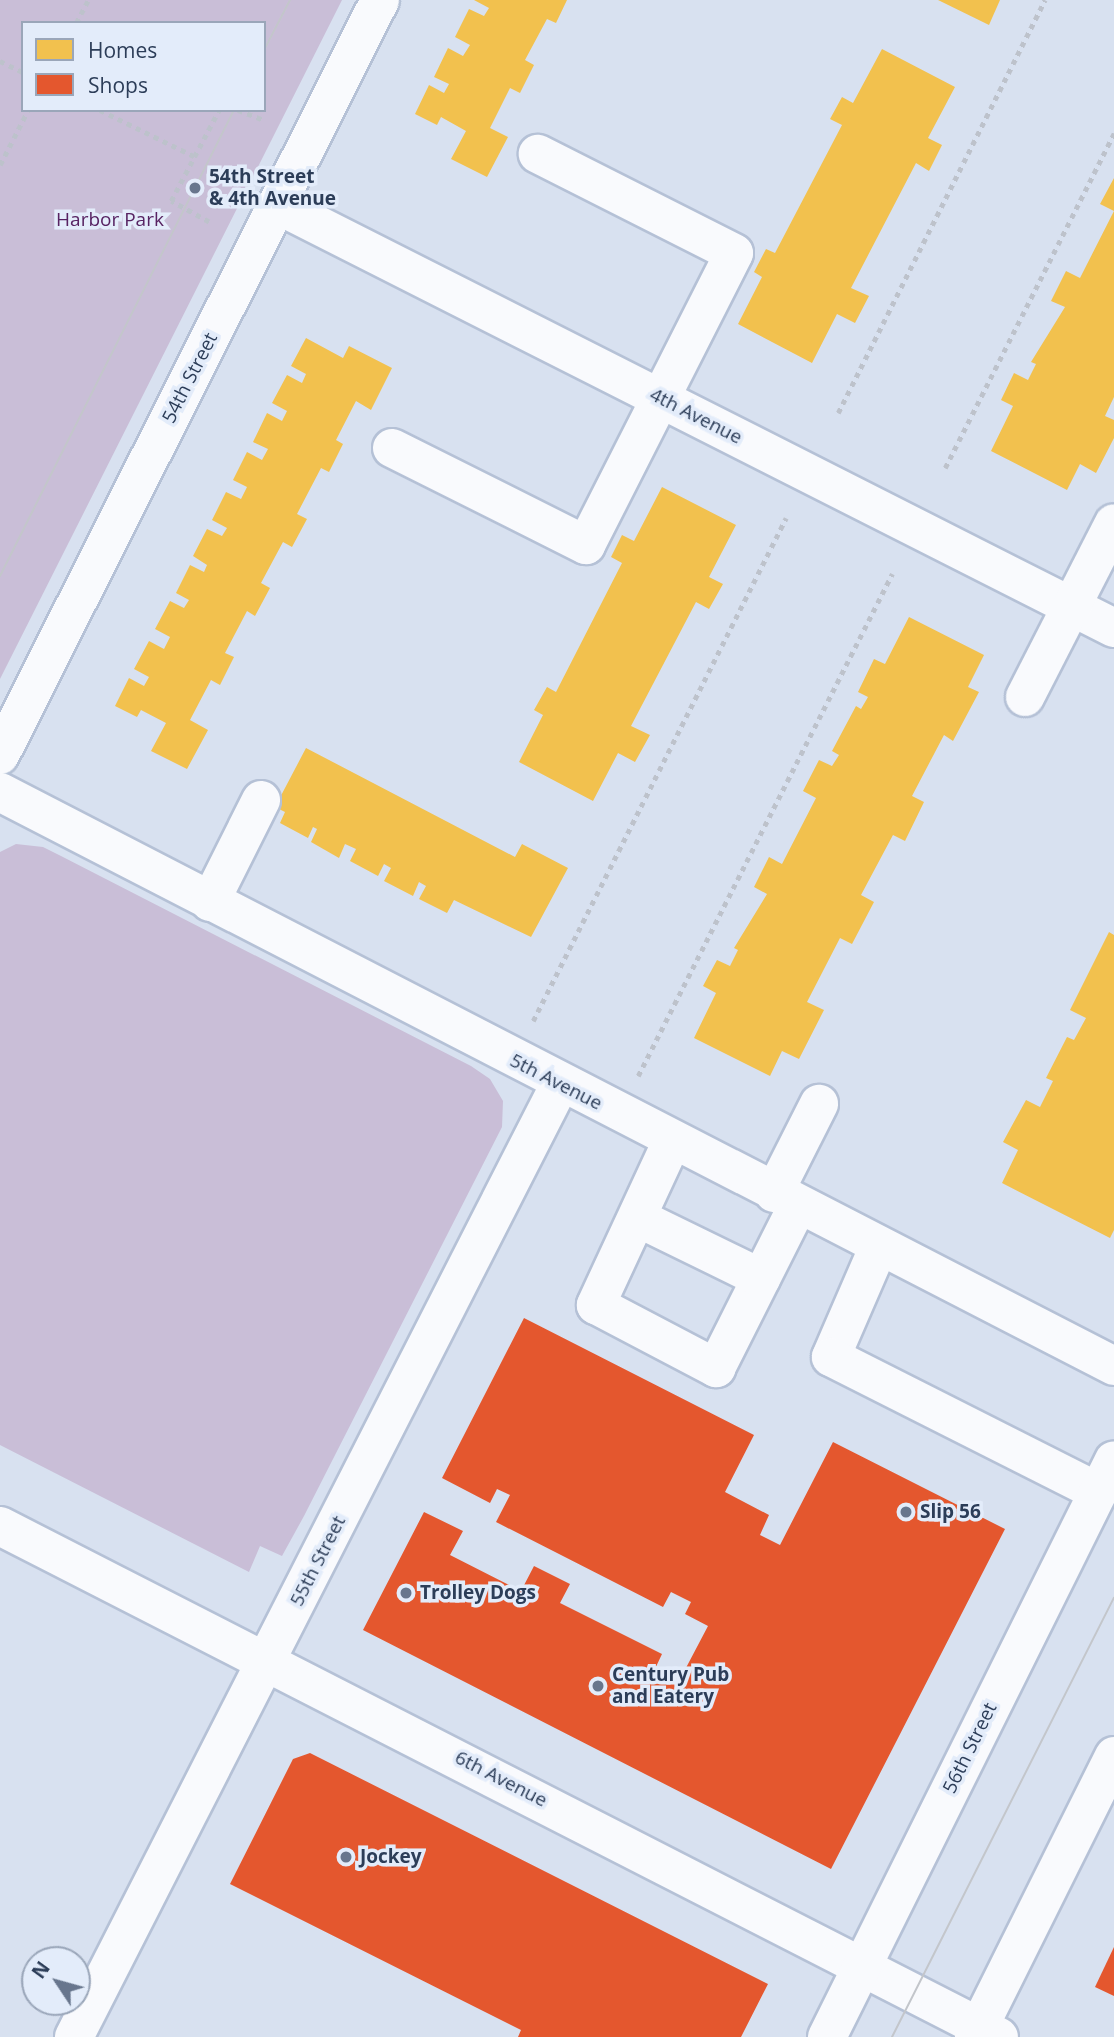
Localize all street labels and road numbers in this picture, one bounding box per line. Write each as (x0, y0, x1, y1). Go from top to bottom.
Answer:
street label: 54th Street (158, 329, 222, 427)
street label: 4th Avenue (646, 383, 746, 449)
street label: 5th Avenue (506, 1049, 606, 1115)
street label: 55th Street (286, 1512, 350, 1610)
street label: 56th Street (938, 1699, 1002, 1797)
street label: 6th Avenue (451, 1746, 551, 1812)

